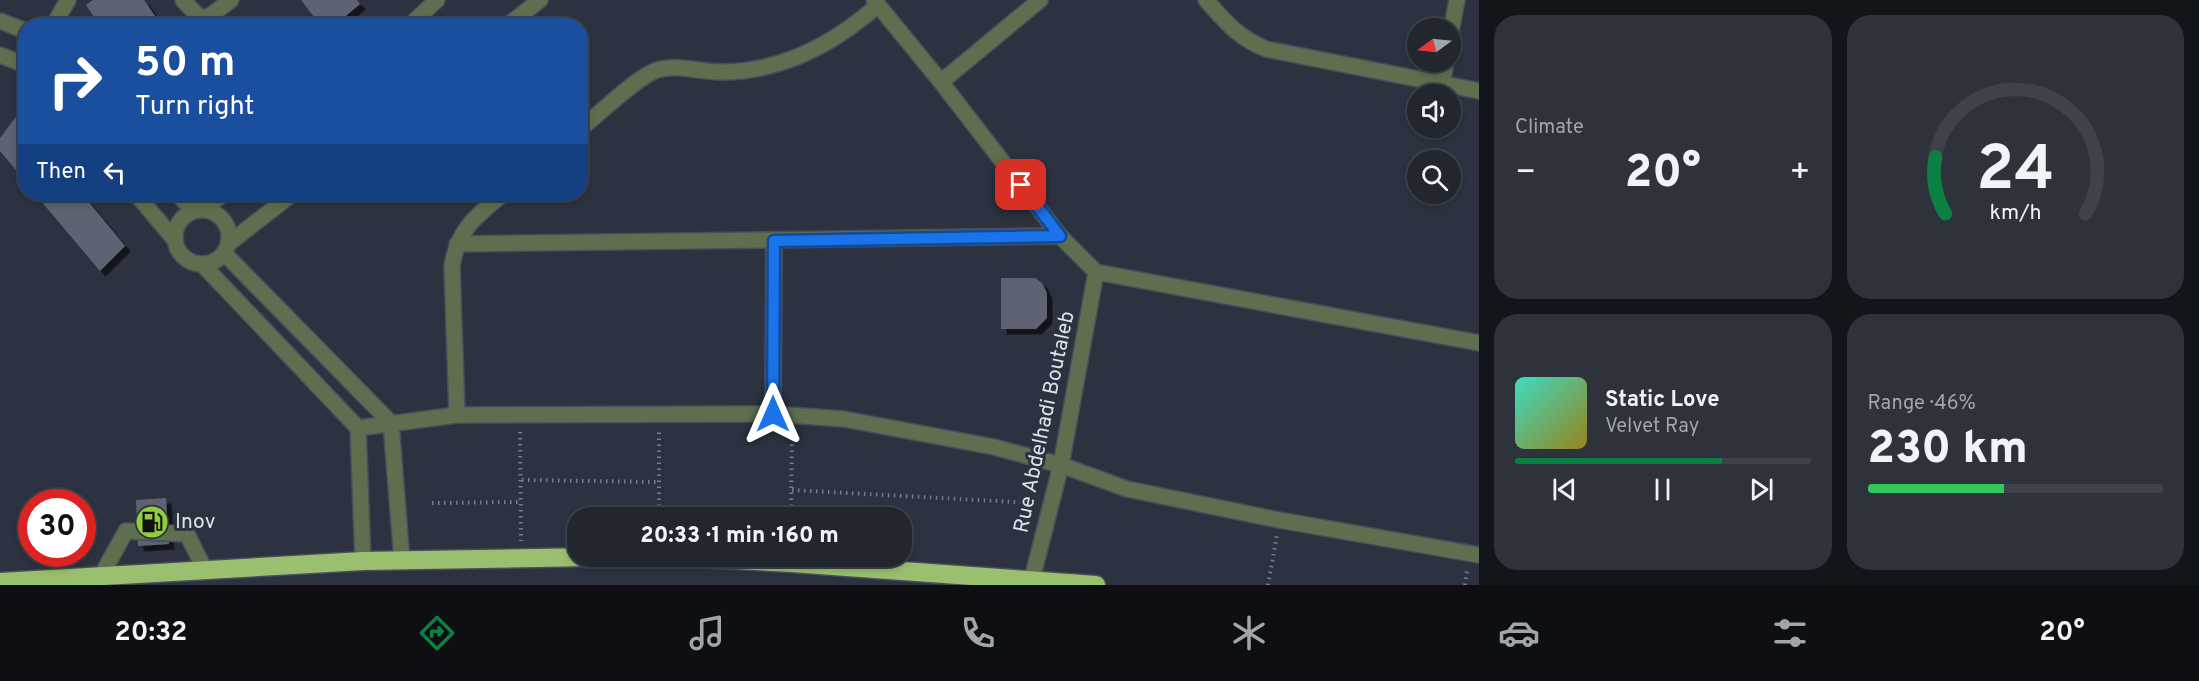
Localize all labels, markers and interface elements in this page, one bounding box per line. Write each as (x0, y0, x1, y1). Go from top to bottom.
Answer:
north arrow (1407, 18, 1461, 72)
map controls (1407, 18, 1461, 204)
text: 50 m (135, 38, 236, 91)
icon: right (36, 42, 114, 120)
button: sound (1407, 84, 1461, 138)
text: Turn right (135, 90, 254, 124)
text: Climate (1515, 115, 1584, 141)
text: 24 (1976, 133, 2054, 212)
text: 20° (1625, 146, 1701, 203)
button: search (1407, 150, 1461, 204)
text: − (1515, 153, 1536, 195)
text: + (1789, 153, 1810, 195)
icon: left (98, 156, 131, 189)
text: Then (36, 159, 86, 186)
pin (995, 159, 1046, 210)
icon: arrive (1004, 168, 1037, 201)
text: km/h (1989, 200, 2041, 227)
street label: Rue Abdelhadi Boutaleb (1008, 309, 1082, 535)
position arrow (741, 382, 805, 446)
text: Static Love (1605, 387, 1719, 414)
text: Range · 46% (1868, 391, 1976, 417)
text: Velvet Ray (1605, 414, 1699, 440)
text: 230 km (1868, 422, 2028, 479)
icon: previous (1548, 473, 1581, 506)
icon: pause (1646, 473, 1679, 506)
icon: next (1745, 473, 1778, 506)
speed limit sign: 30 (18, 489, 96, 567)
fuel station icon: Inov (134, 504, 170, 540)
place label: Inov (175, 509, 216, 536)
text: 20:33 · 1 min · 160 m (640, 523, 839, 550)
icon: directions (416, 612, 458, 654)
icon: music (686, 612, 728, 654)
icon: phone (957, 612, 999, 654)
icon: climate (1228, 612, 1270, 654)
icon: car (1498, 612, 1540, 654)
icon: filters (1769, 612, 1811, 654)
text: 20:32 (114, 616, 187, 650)
text: 20° (2039, 616, 2085, 650)

